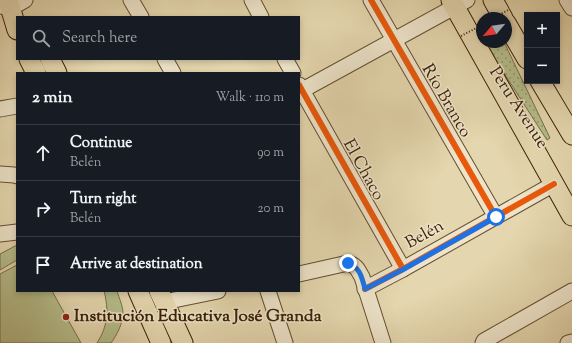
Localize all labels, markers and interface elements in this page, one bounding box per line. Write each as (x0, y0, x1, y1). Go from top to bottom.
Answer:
north arrow (476, 12, 512, 48)
map controls (524, 12, 560, 84)
button: + (524, 12, 560, 48)
search box (16, 16, 300, 60)
icon: search (30, 27, 52, 49)
text: Search here (62, 28, 137, 49)
button: − (524, 48, 560, 84)
street label: Río Branco (415, 60, 477, 142)
street label: Peru Avenue (483, 62, 554, 154)
text: 2 min (32, 86, 73, 110)
text: Walk · 110 m (216, 89, 284, 107)
text: Continue (70, 133, 132, 154)
street label: El Chaco (336, 135, 390, 205)
icon: ahead (32, 142, 54, 164)
text: 90 m (257, 144, 284, 162)
text: Belén (70, 154, 101, 172)
text: Turn right (70, 189, 136, 210)
icon: right (32, 198, 54, 220)
text: 20 m (258, 200, 284, 218)
route start (487, 208, 505, 226)
text: Belén (70, 210, 101, 228)
street label: Belén (401, 215, 449, 255)
icon: arrive (32, 254, 54, 276)
text: Arrive at destination (70, 254, 203, 275)
route end (339, 254, 357, 272)
place label: Institución Educativa José Granda (74, 305, 322, 329)
marker: Institución Educativa José Granda (61, 312, 71, 322)

